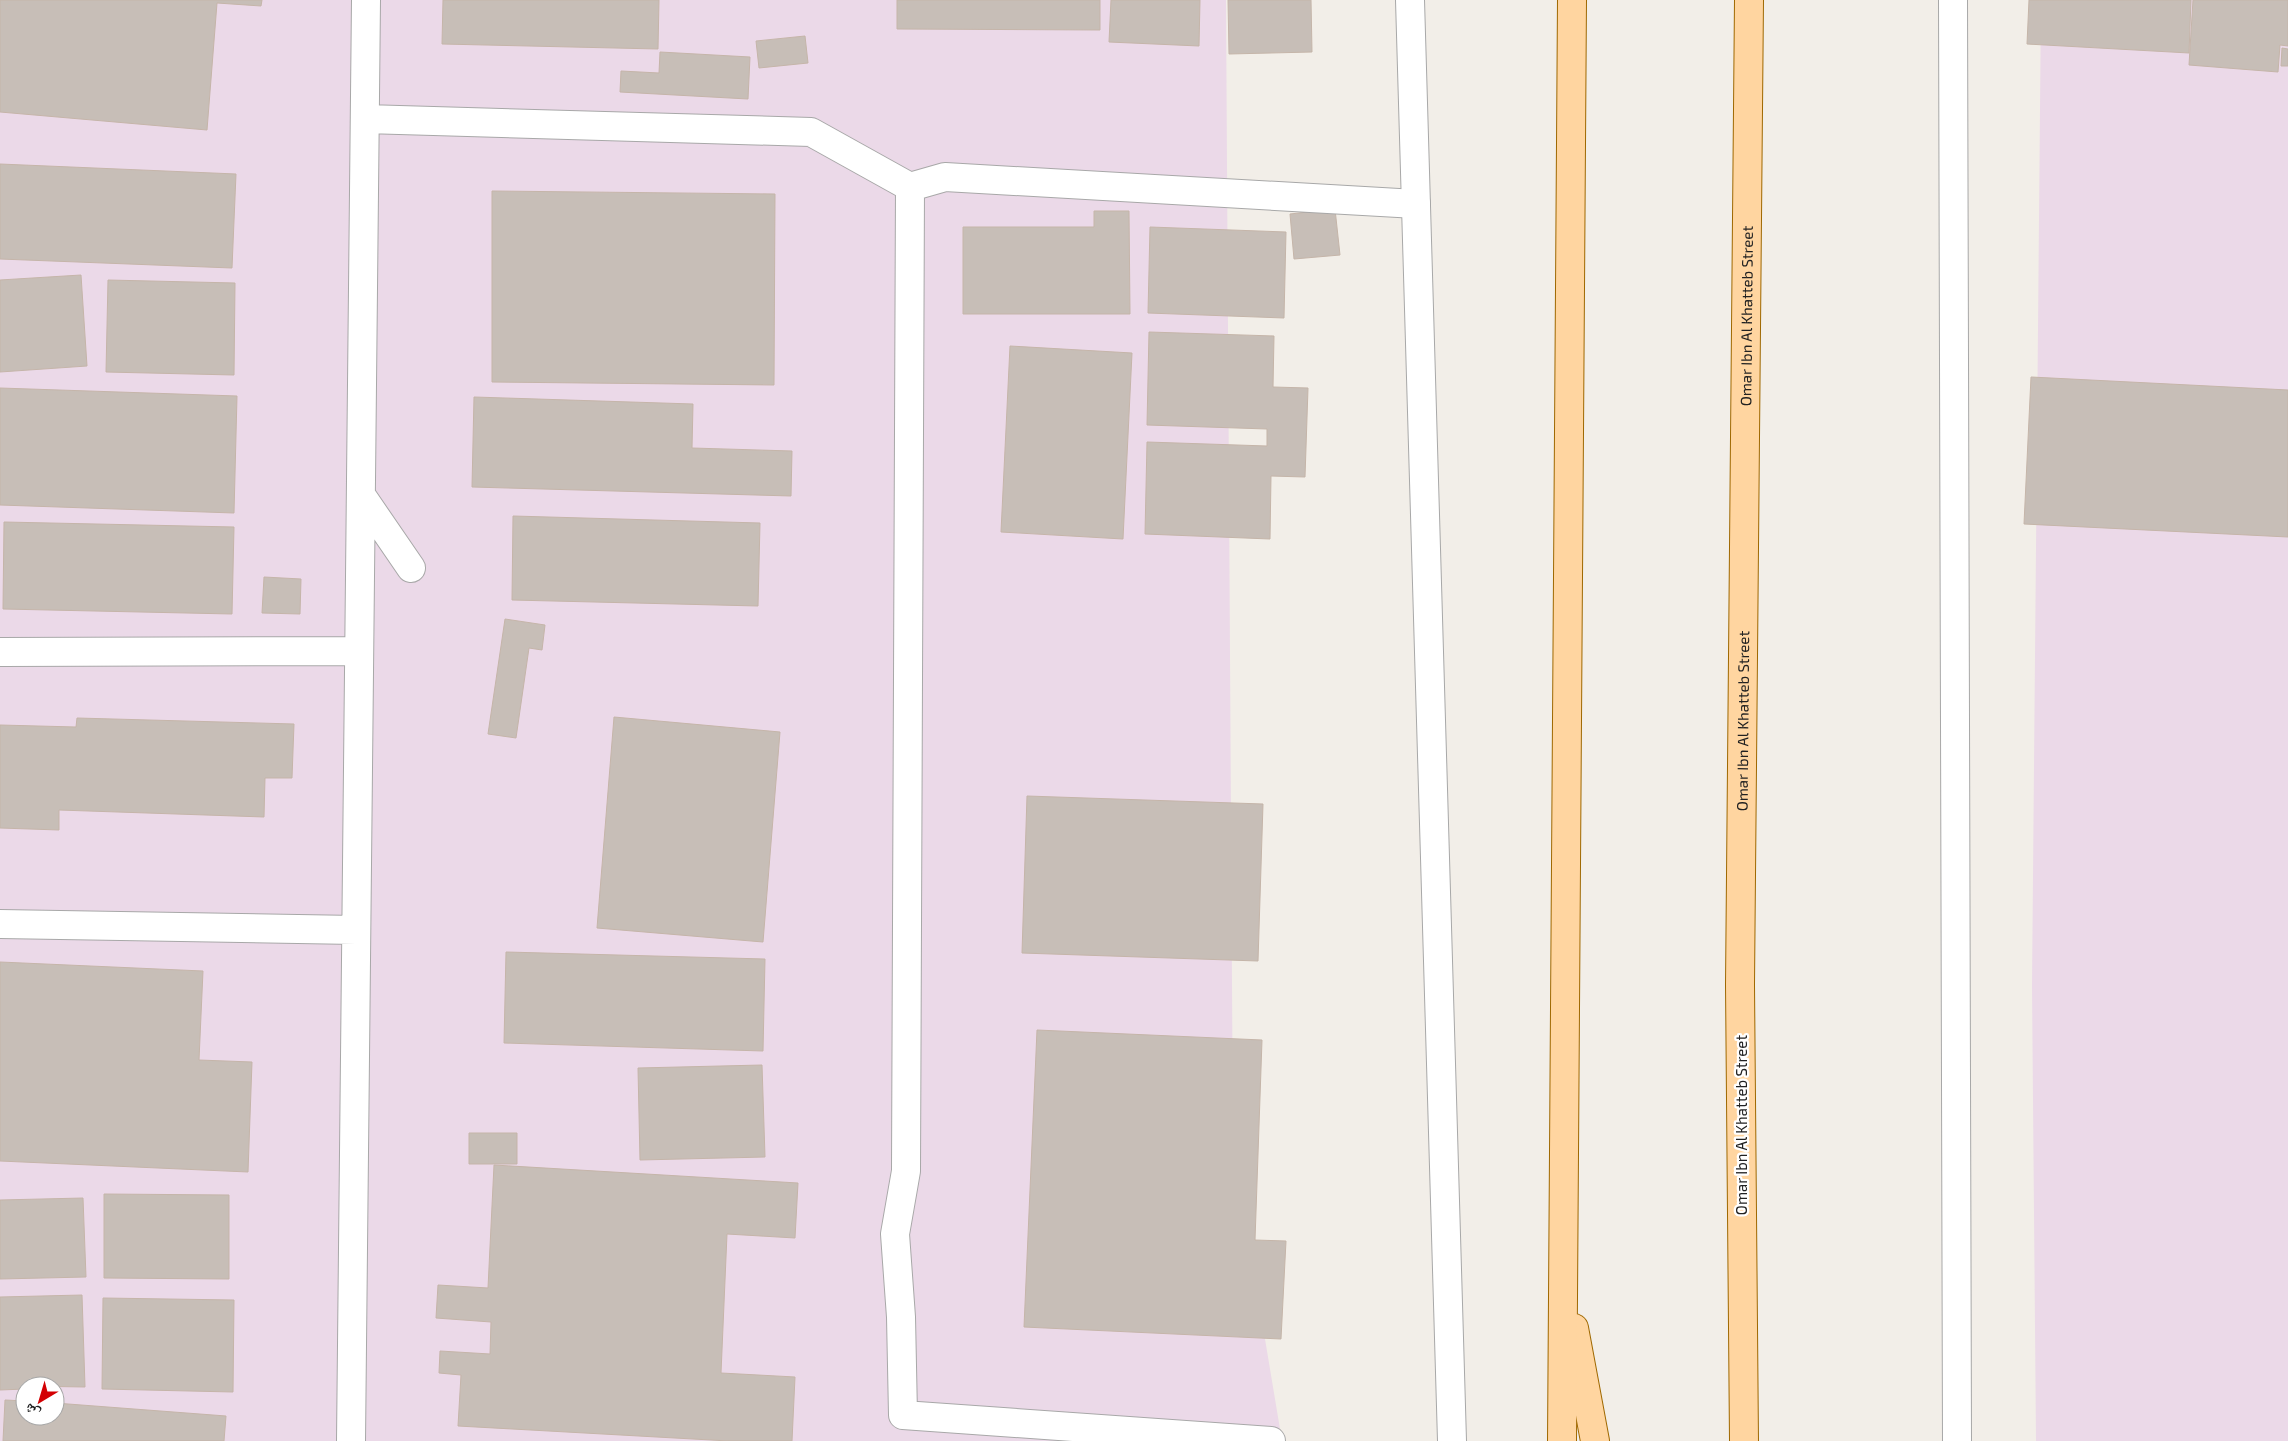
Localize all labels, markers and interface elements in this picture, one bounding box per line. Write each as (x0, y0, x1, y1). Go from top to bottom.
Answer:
street label: Omar Ibn Al Khatteb Street (1736, 225, 1756, 406)
street label: Omar Ibn Al Khatteb Street (1733, 630, 1752, 811)
street label: Omar Ibn Al Khatteb Street (1732, 1035, 1750, 1215)
north arrow (15, 1376, 65, 1426)
text: ش (20, 1399, 43, 1423)

